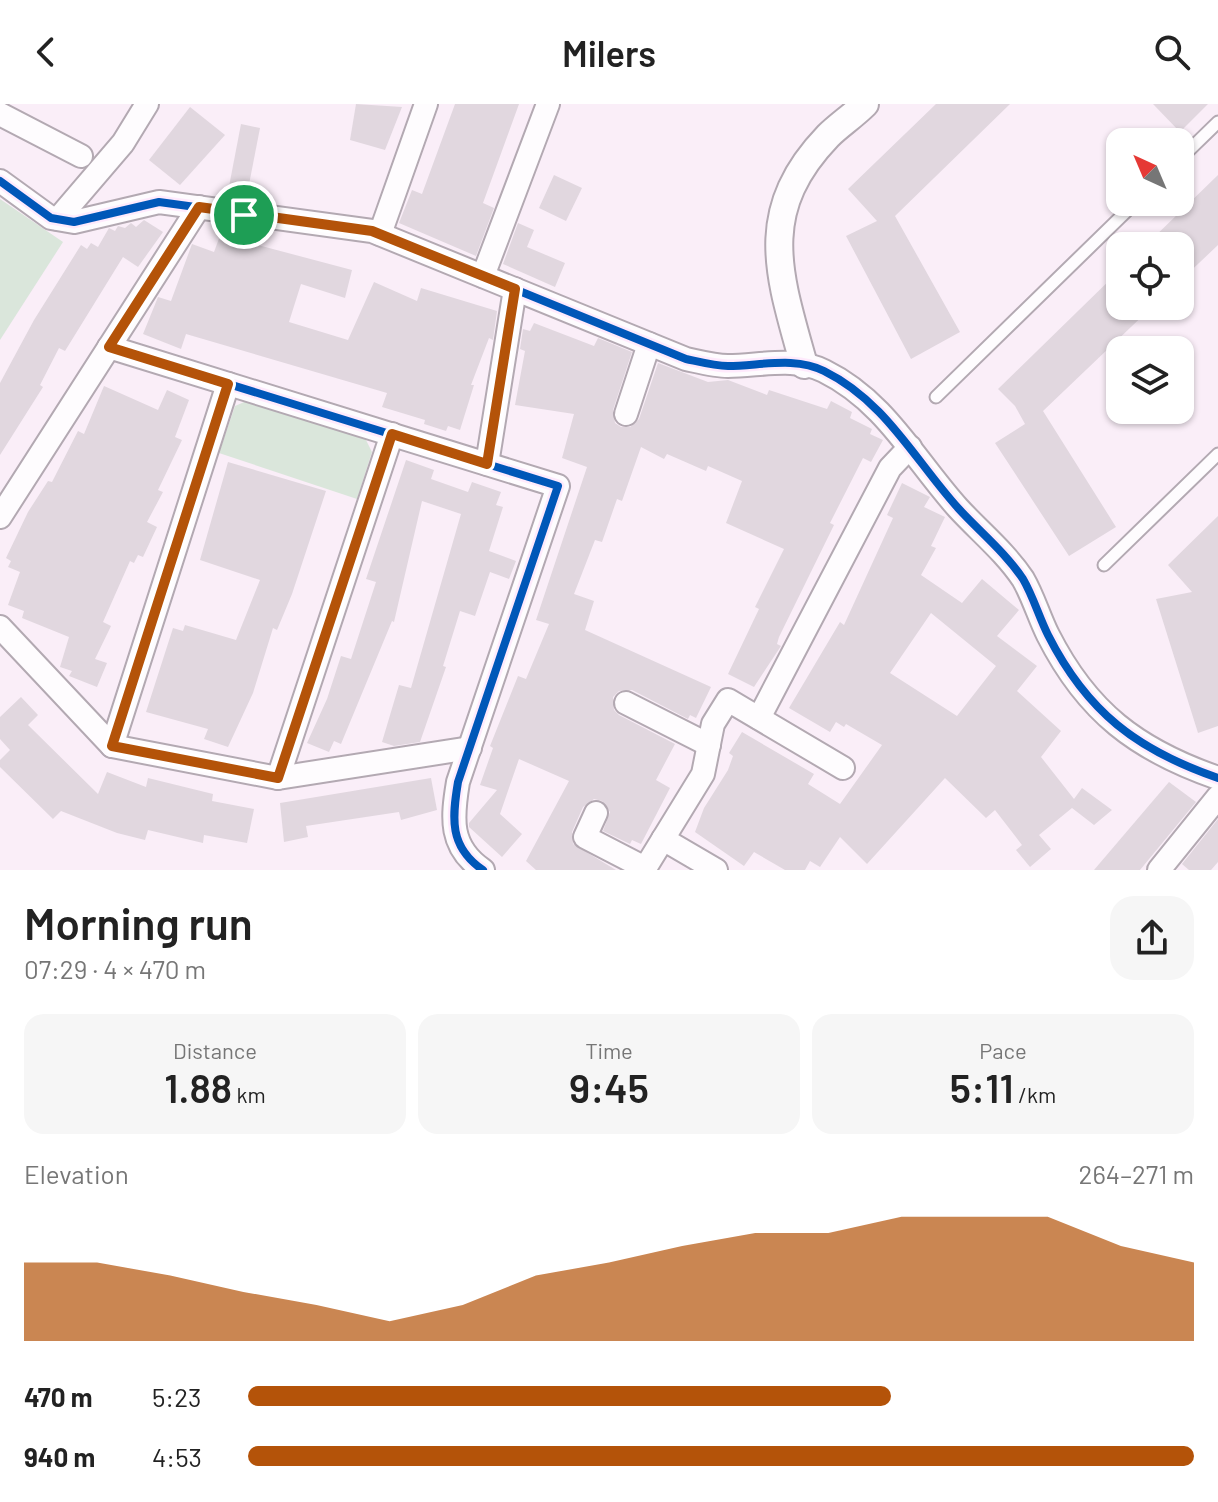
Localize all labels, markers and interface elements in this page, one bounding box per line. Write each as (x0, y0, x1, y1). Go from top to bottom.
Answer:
icon: back (24, 30, 68, 74)
icon: search (1150, 30, 1194, 74)
text: Milers (562, 31, 656, 74)
north arrow (1106, 128, 1194, 216)
map controls (1106, 128, 1194, 424)
pin (210, 181, 278, 249)
icon: arrive (222, 193, 266, 237)
button: locate (1106, 232, 1194, 320)
button: layers (1106, 336, 1194, 424)
text: Morning run (24, 896, 253, 949)
button: share (1110, 896, 1194, 980)
text: 07:29 · 4 × 470 m (24, 953, 206, 984)
text: Distance (173, 1037, 257, 1063)
text: Time (585, 1037, 633, 1063)
text: Pace (979, 1037, 1027, 1063)
text: 1.88 (164, 1063, 232, 1111)
text: 9:45 (569, 1063, 649, 1111)
text: 5:11 (950, 1063, 1014, 1111)
text: km (232, 1081, 266, 1107)
text: /km (1014, 1081, 1056, 1107)
text: Elevation (24, 1158, 129, 1189)
text: 264–271 m (1079, 1158, 1194, 1189)
text: 470 m (24, 1381, 92, 1412)
text: 5:23 (152, 1381, 201, 1412)
text: 940 m (24, 1441, 95, 1472)
text: 4:53 (152, 1441, 202, 1472)

